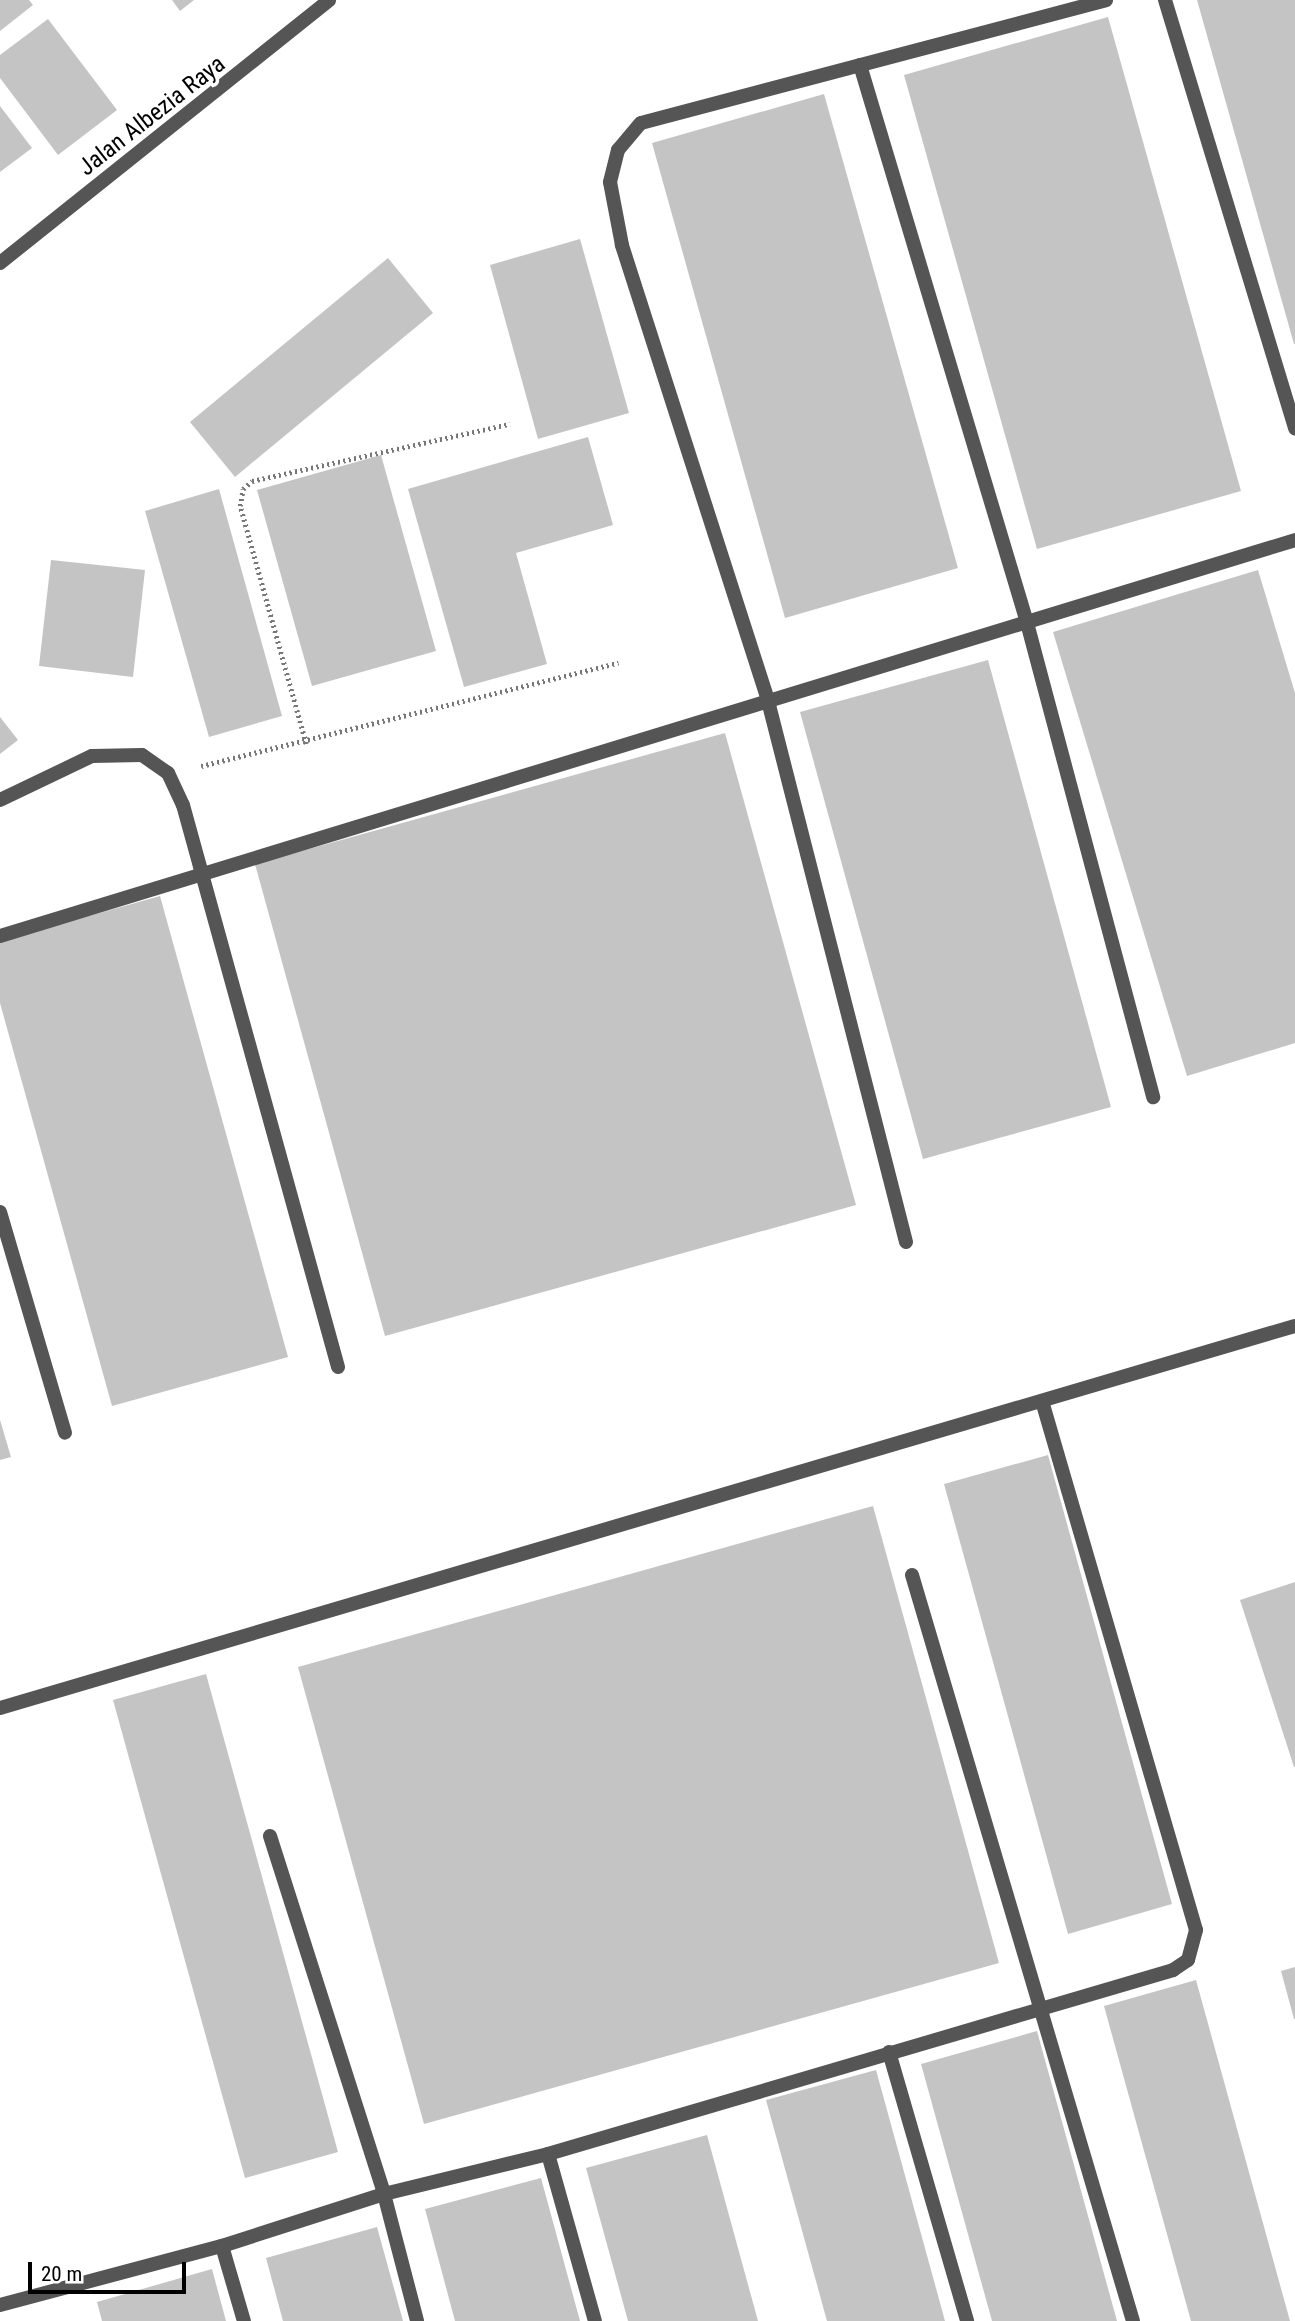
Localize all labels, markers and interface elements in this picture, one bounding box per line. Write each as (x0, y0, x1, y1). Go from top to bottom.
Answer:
street label: Jalan Albezia Raya (73, 50, 231, 182)
scale bar (32, 2248, 189, 2292)
text: 20 m (41, 2262, 82, 2286)

